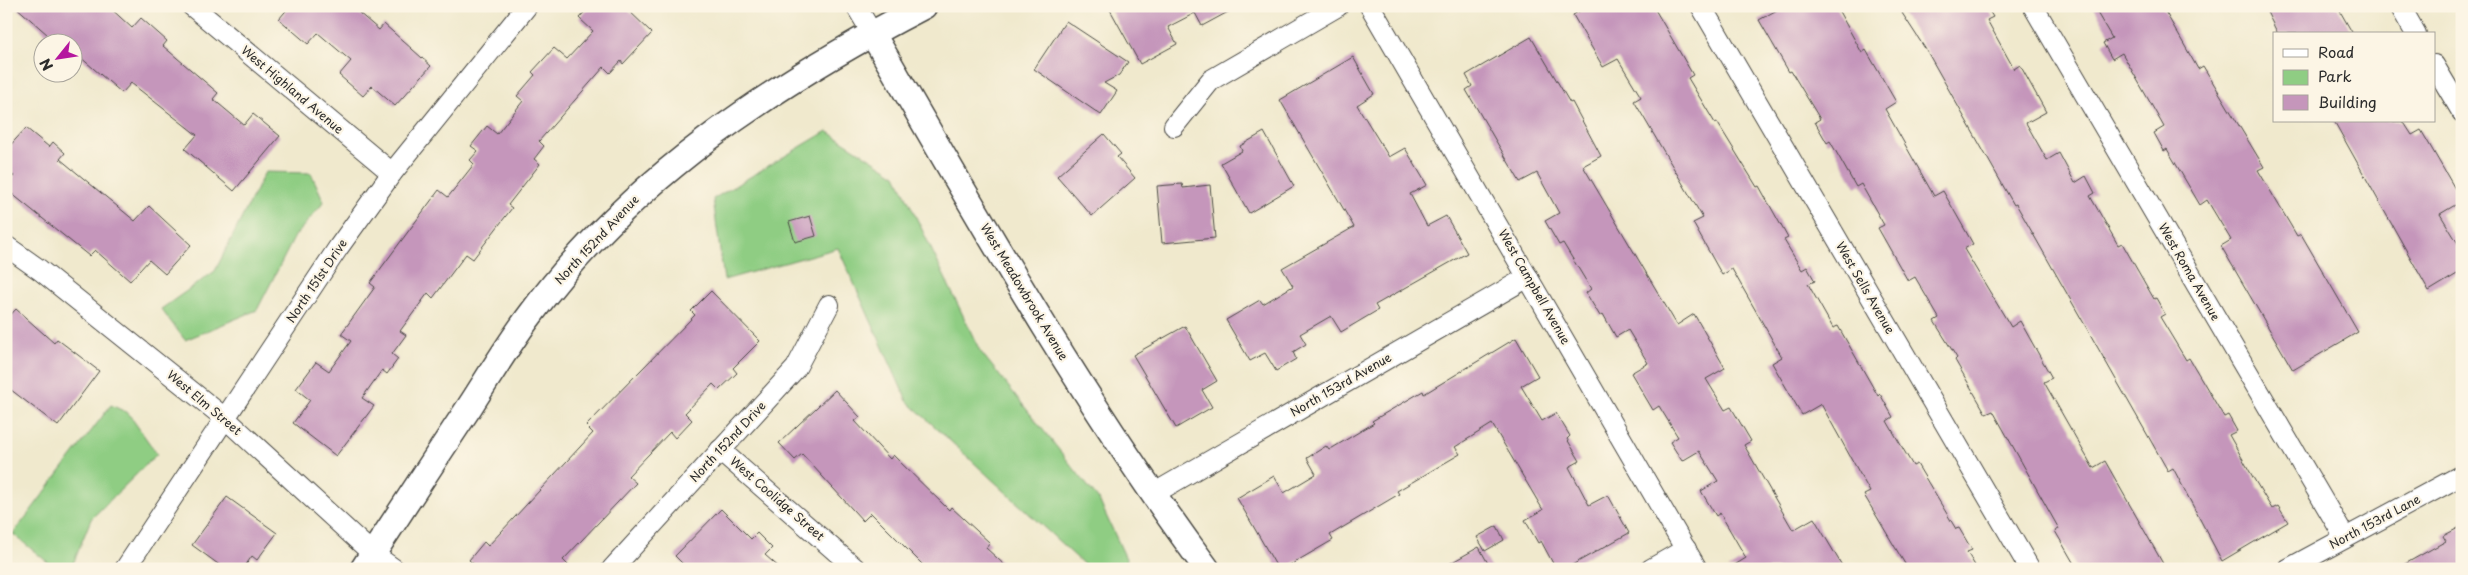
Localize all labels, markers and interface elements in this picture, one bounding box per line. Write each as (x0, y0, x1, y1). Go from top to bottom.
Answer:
north arrow (32, 32, 82, 82)
legend (2273, 32, 2436, 122)
text: Road (2318, 40, 2354, 63)
street label: West Highland Avenue (238, 41, 348, 138)
text: N (34, 55, 58, 75)
text: Park (2318, 64, 2352, 87)
text: Building (2318, 90, 2377, 113)
street label: North 152nd Avenue (550, 191, 642, 288)
street label: West Meadowbrook Avenue (977, 219, 1073, 364)
street label: West Roma Avenue (2155, 219, 2225, 324)
street label: West Campbell Avenue (1494, 226, 1575, 348)
street label: North 151st Drive (281, 235, 351, 326)
street label: West Sells Avenue (1832, 238, 1900, 337)
street label: North 153rd Avenue (1287, 348, 1395, 420)
street label: West Elm Street (163, 366, 246, 439)
street label: North 152nd Drive (685, 397, 770, 486)
street label: West Coolidge Street (726, 452, 829, 545)
street label: North 153rd Lane (2326, 489, 2424, 553)

